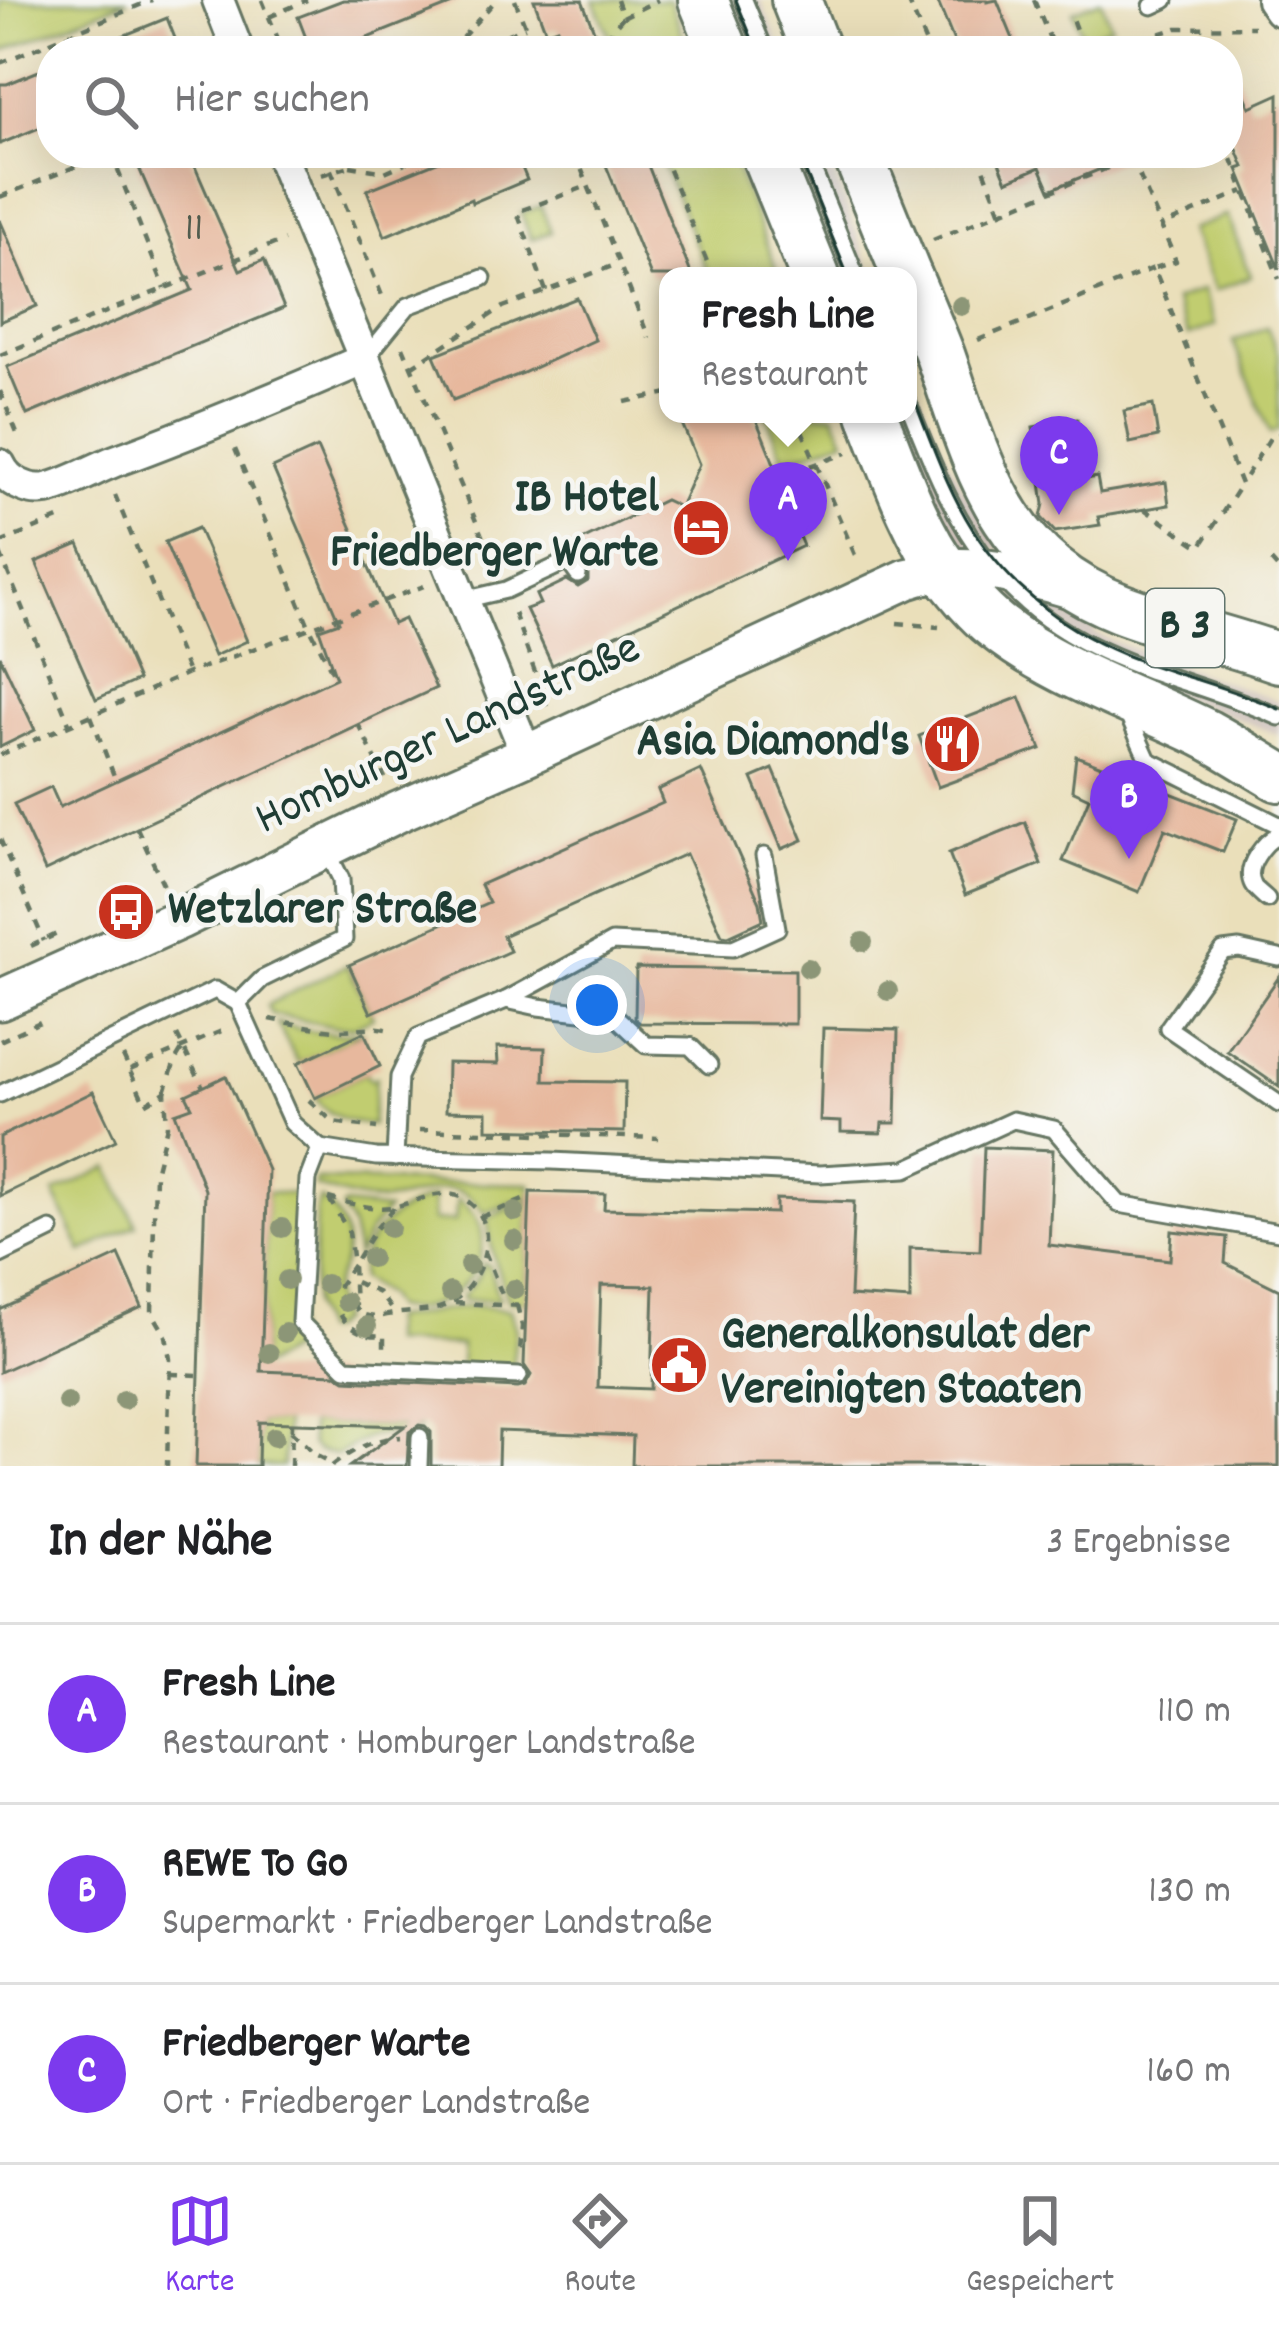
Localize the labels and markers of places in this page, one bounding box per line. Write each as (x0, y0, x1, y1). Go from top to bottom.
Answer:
pin: C (1020, 416, 1098, 515)
pin: A (749, 462, 827, 561)
place label: IB Hotel Friedberger Warte (330, 466, 660, 590)
hotel icon: IB Hotel Friedberger Warte (670, 497, 732, 559)
place label: Asia Diamond's (637, 710, 910, 779)
restaurant icon: Asia Diamond's (921, 713, 983, 775)
pin: B (1090, 760, 1168, 859)
place label: Wetzlarer Straße (168, 878, 477, 947)
bus stop icon: Wetzlarer Straße (95, 881, 157, 943)
place label: Generalkonsulat der Vereinigten Staaten (721, 1303, 1091, 1427)
public building icon: Generalkonsulat der Vereinigten Staaten (648, 1334, 710, 1396)

